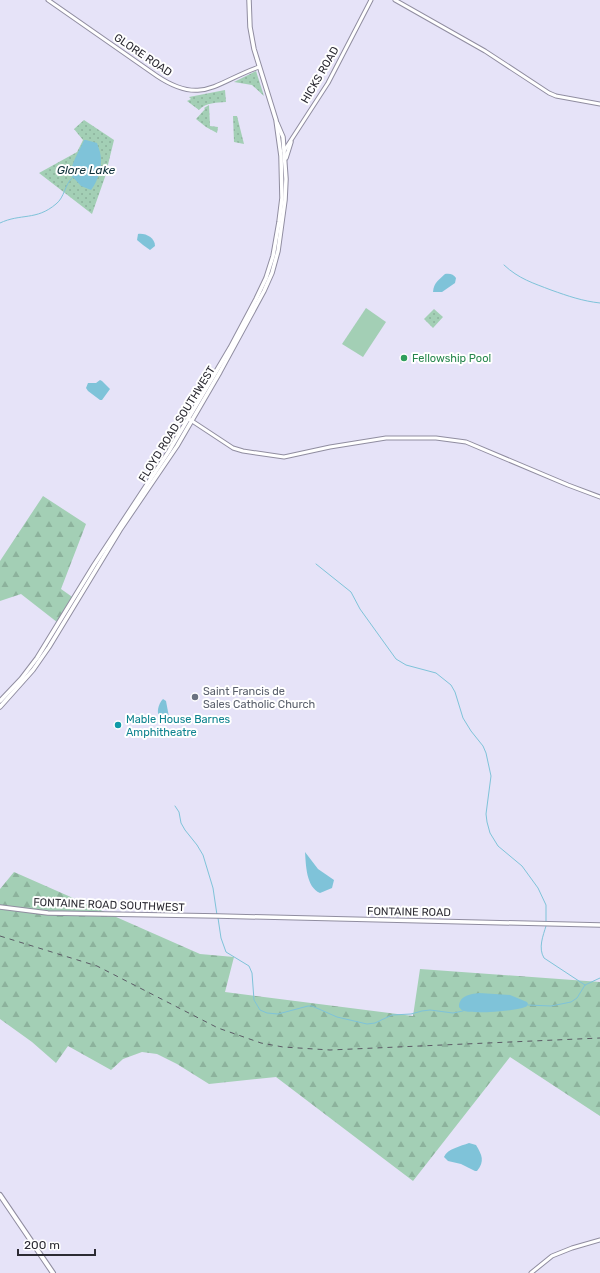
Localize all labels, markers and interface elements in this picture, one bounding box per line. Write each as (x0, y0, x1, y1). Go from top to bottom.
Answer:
street label: GLORE ROAD (112, 31, 174, 79)
street label: HICKS ROAD (298, 44, 342, 106)
water label: Glore Lake (57, 163, 116, 177)
place label: Fellowship Pool (412, 352, 491, 365)
marker: Fellowship Pool (399, 353, 409, 363)
street label: FLOYD ROAD SOUTHWEST (136, 363, 218, 484)
place label: Saint Francis de Sales Catholic Church (203, 685, 315, 711)
marker: Saint Francis de Sales Catholic Church (190, 692, 200, 702)
place label: Mable House Barnes Amphitheatre (126, 713, 231, 739)
marker: Mable House Barnes Amphitheatre (113, 720, 123, 730)
street label: FONTAINE ROAD SOUTHWEST (33, 896, 185, 914)
street label: FONTAINE ROAD (367, 905, 451, 919)
scale bar (18, 1231, 95, 1257)
text: 200 m (24, 1238, 60, 1252)

